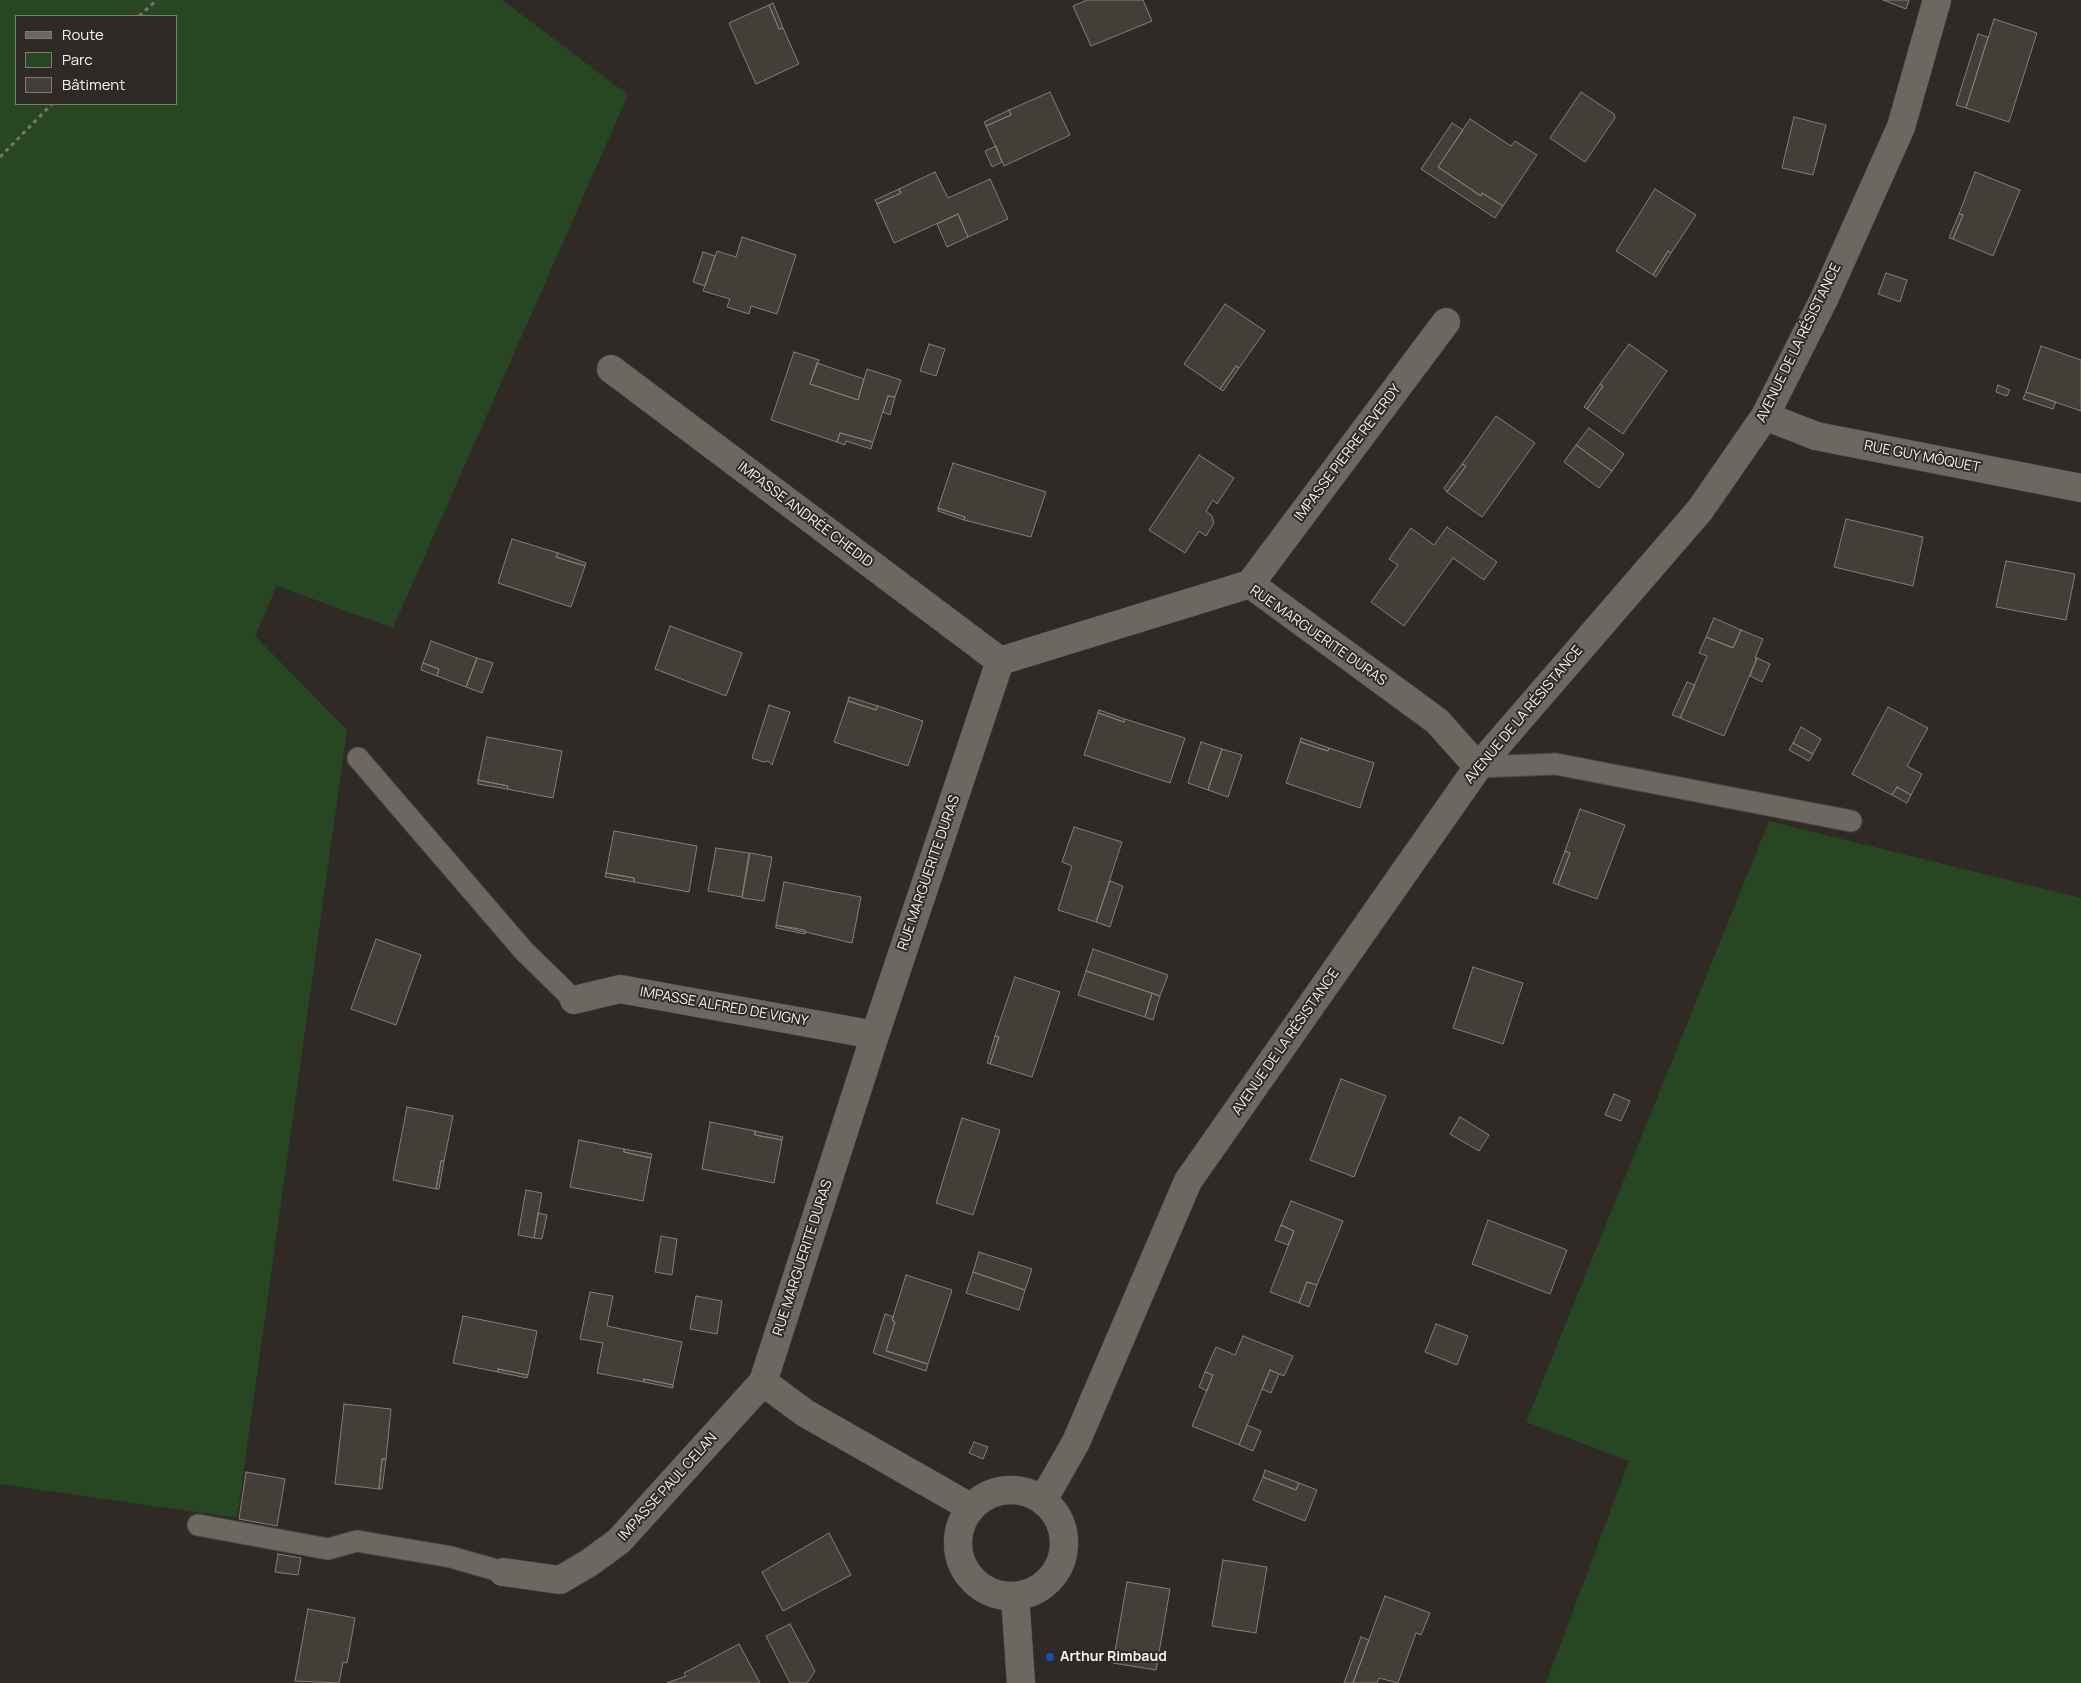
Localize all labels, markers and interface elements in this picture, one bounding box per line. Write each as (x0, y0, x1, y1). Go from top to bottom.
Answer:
legend (15, 15, 178, 105)
text: Route (62, 24, 104, 45)
text: Parc (62, 49, 93, 70)
text: Bâtiment (62, 74, 125, 95)
street label: AVENUE DE LA RÉSISTANCE (1753, 261, 1845, 425)
street label: IMPASSE PIERRE REVERDY (1291, 381, 1405, 525)
street label: RUE GUY MÔQUET (1863, 438, 1981, 476)
street label: IMPASSE ANDRÉE CHEDID (734, 459, 876, 571)
street label: RUE MARGUERITE DURAS (1246, 582, 1390, 690)
street label: AVENUE DE LA RÉSISTANCE (1461, 643, 1587, 787)
street label: RUE MARGUERITE DURAS (895, 793, 963, 953)
street label: AVENUE DE LA RÉSISTANCE (1229, 966, 1343, 1118)
street label: IMPASSE ALFRED DE VIGNY (638, 984, 810, 1030)
street label: RUE MARGUERITE DURAS (770, 1178, 836, 1338)
street label: IMPASSE PAUL CELAN (615, 1430, 721, 1544)
place label: Arthur Rimbaud (1060, 1649, 1167, 1665)
marker: Arthur Rimbaud (1044, 1651, 1056, 1663)

